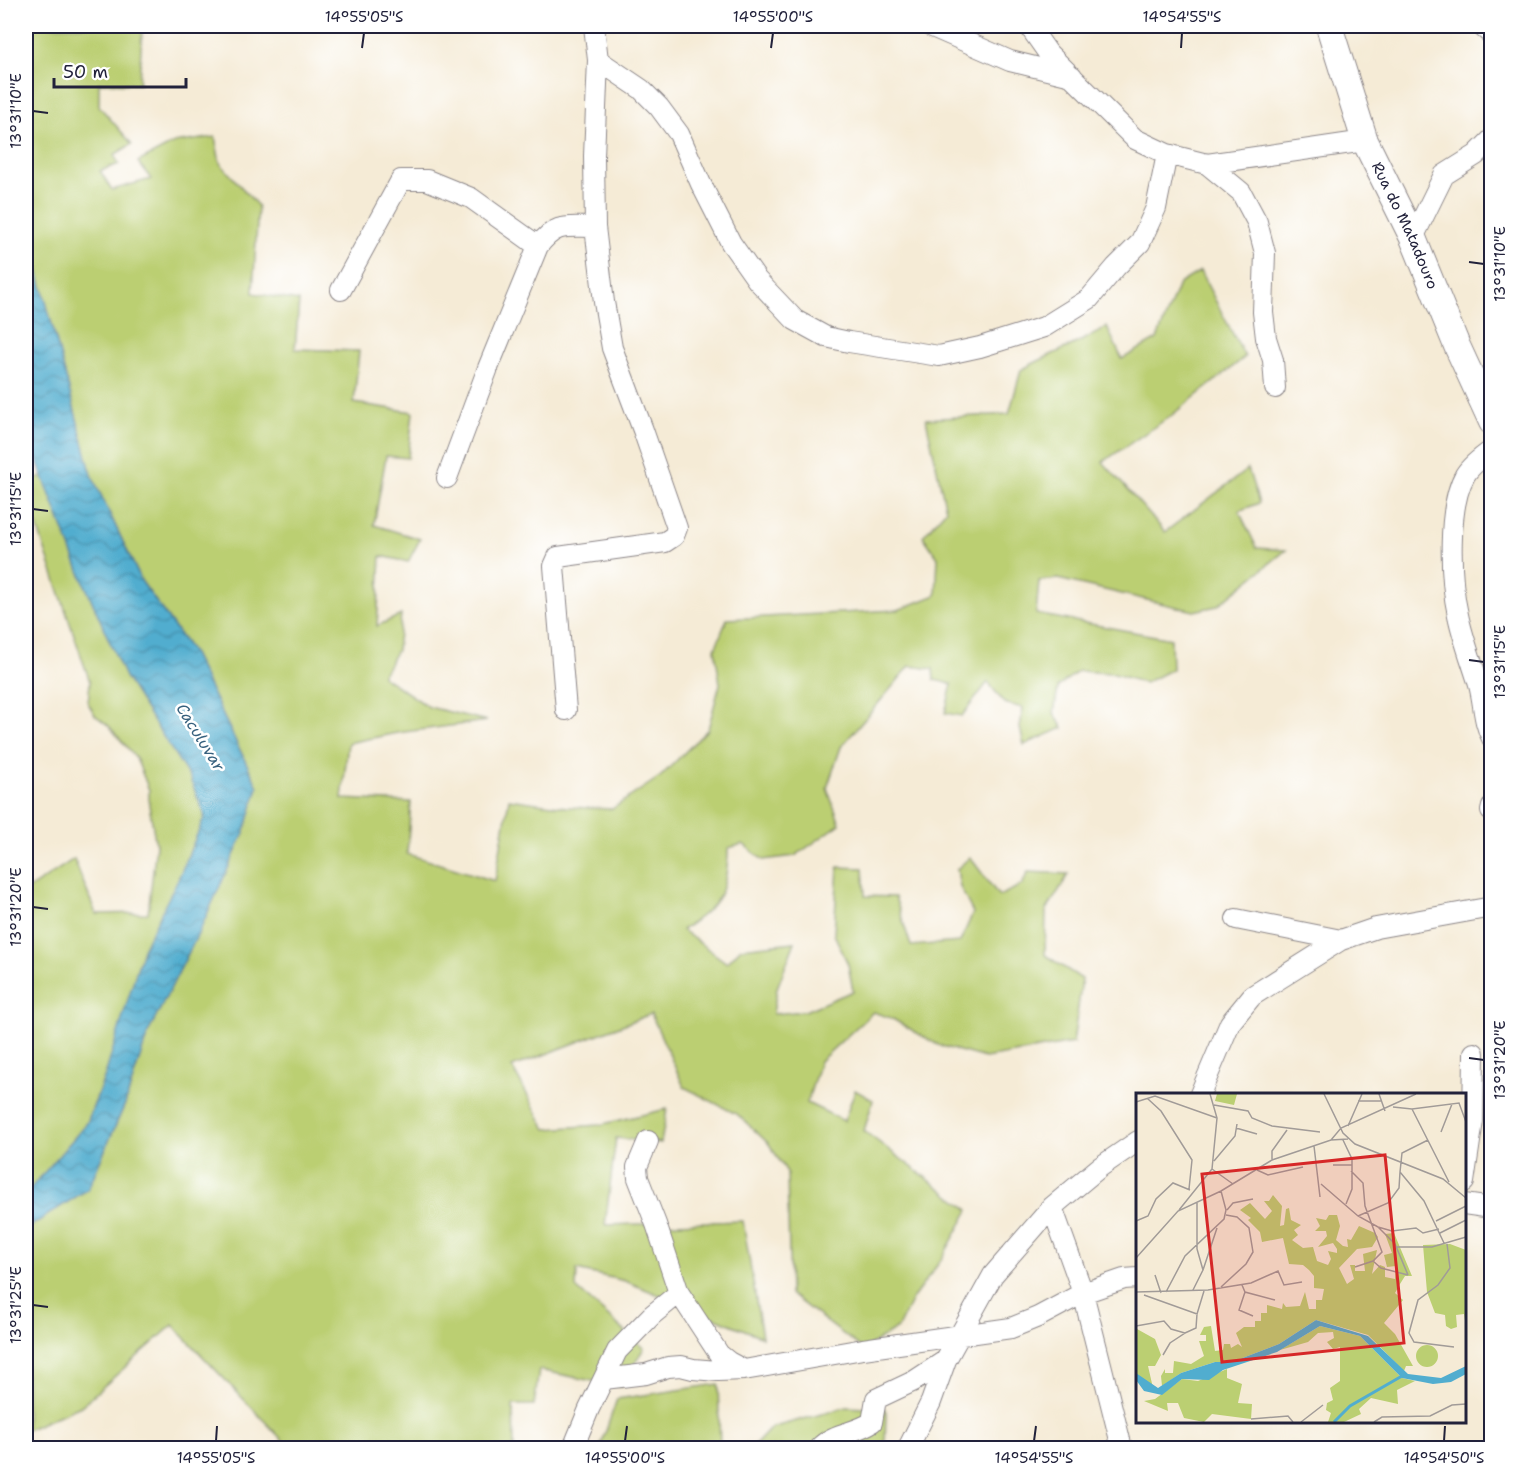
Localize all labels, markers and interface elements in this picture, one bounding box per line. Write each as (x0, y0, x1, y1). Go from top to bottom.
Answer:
text: 14°55'05"S (325, 7, 403, 27)
text: 14°55'00"S (733, 7, 813, 27)
text: 14°54'55"S (1143, 7, 1221, 27)
scale bar (54, 51, 186, 89)
text: 50 m (63, 60, 108, 84)
text: 13°31'10"E (6, 73, 26, 149)
street label: Rua do Matadouro (1367, 159, 1443, 292)
text: 13°31'10"E (1490, 226, 1510, 302)
text: 13°31'15"E (6, 472, 26, 546)
text: 13°31'15"E (1490, 625, 1510, 699)
water label: Caculuvar (171, 699, 230, 775)
text: 13°31'20"E (6, 867, 26, 947)
text: 13°31'20"E (1490, 1020, 1510, 1100)
inset map (1136, 1093, 1466, 1423)
text: 13°31'25"E (6, 1266, 26, 1344)
text: 14°55'05"S (177, 1448, 255, 1468)
text: 14°55'00"S (585, 1448, 665, 1468)
text: 14°54'55"S (995, 1448, 1073, 1468)
text: 14°54'50"S (1404, 1448, 1484, 1468)

